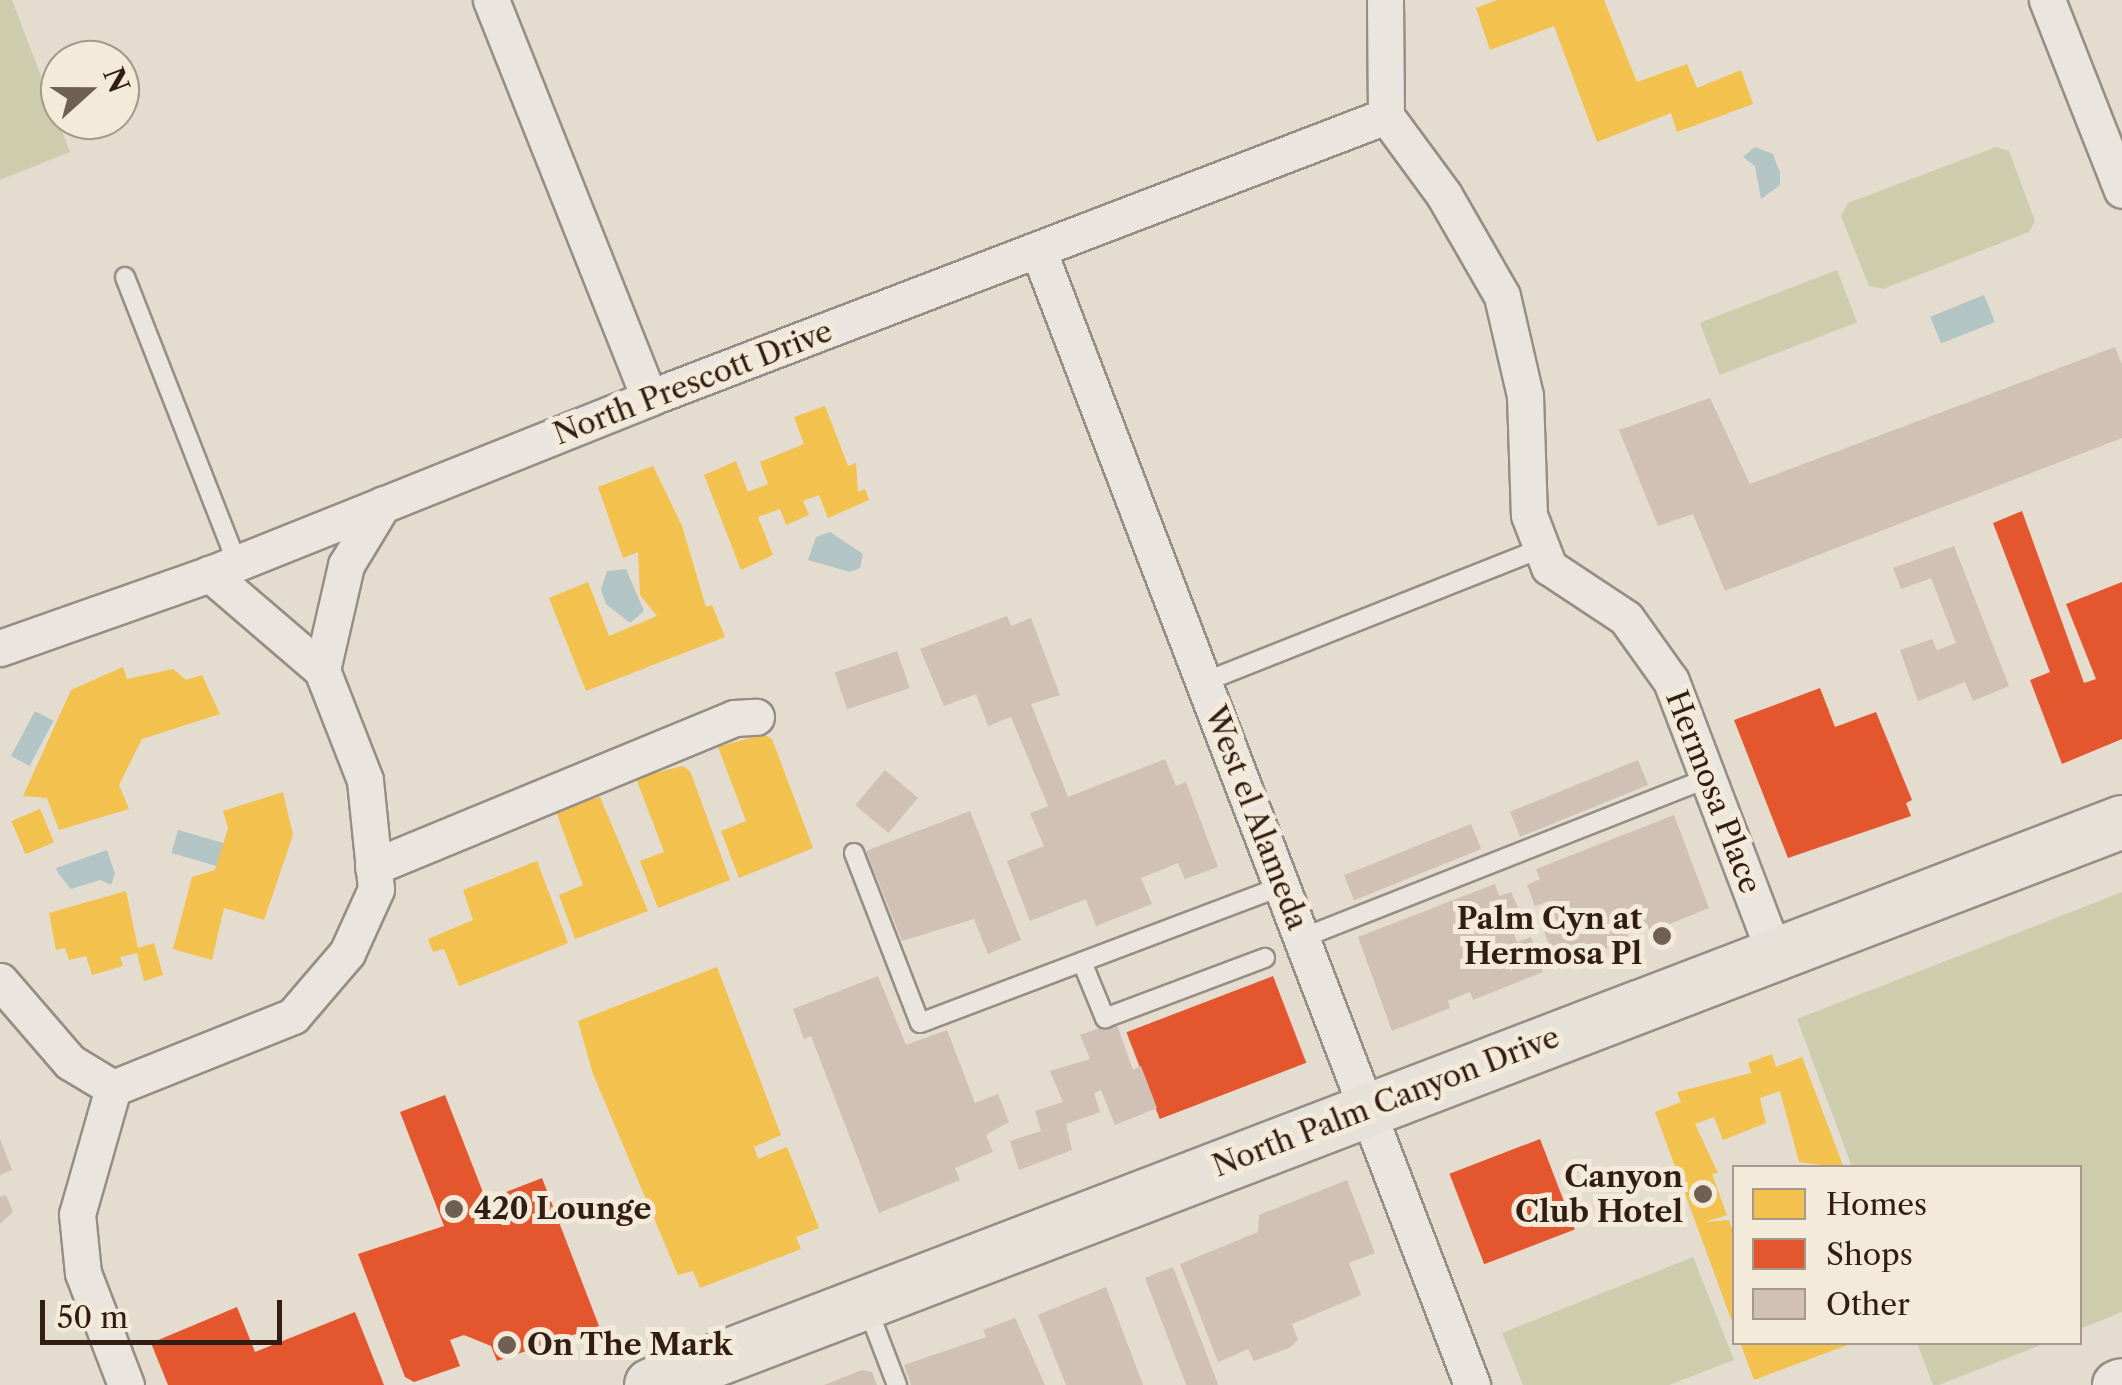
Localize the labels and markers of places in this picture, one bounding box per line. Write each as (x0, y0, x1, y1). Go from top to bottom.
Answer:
place label: Palm Cyn at Hermosa Pl (1457, 901, 1642, 972)
marker: Palm Cyn at Hermosa Pl (1651, 925, 1673, 947)
place label: Canyon Club Hotel (1515, 1159, 1683, 1230)
marker: Canyon Club Hotel (1692, 1183, 1714, 1205)
place label: 420 Lounge (474, 1191, 651, 1227)
marker: 420 Lounge (443, 1198, 465, 1220)
place label: On The Mark (527, 1327, 733, 1363)
marker: On The Mark (496, 1334, 518, 1356)

